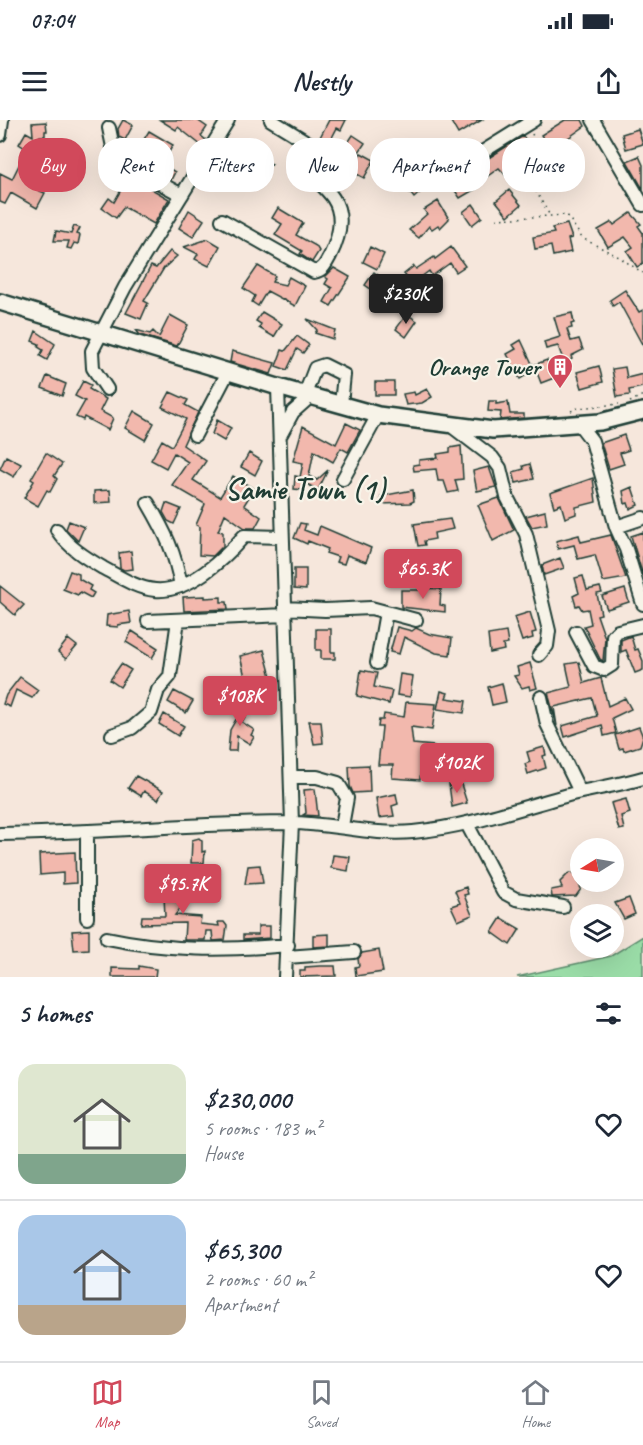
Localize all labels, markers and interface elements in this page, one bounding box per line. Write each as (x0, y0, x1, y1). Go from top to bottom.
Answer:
text: 07:04 (30, 7, 74, 35)
text: Nestly (292, 64, 351, 98)
icon: menu (18, 65, 51, 98)
icon: share (592, 65, 625, 98)
chip: Buy (18, 138, 86, 192)
chip: Rent (98, 138, 174, 192)
chip: Filters (186, 138, 274, 192)
chip: New (286, 138, 358, 192)
chip: Apartment (370, 138, 490, 192)
chip: House (502, 138, 585, 192)
pin: $230K (364, 274, 448, 325)
text: $230K (383, 281, 429, 306)
place label: Orange Tower (428, 352, 542, 382)
building icon: Orange Tower (545, 352, 575, 390)
district label: Samie Town (1) (225, 470, 387, 508)
pin: $65.3K (374, 549, 472, 600)
text: $65.3K (398, 556, 448, 581)
pin: $108K (198, 676, 282, 727)
text: $108K (217, 683, 263, 708)
pin: $102K (415, 743, 499, 794)
text: $102K (434, 750, 480, 775)
north arrow (570, 838, 624, 892)
map controls (570, 838, 624, 958)
pin: $95.7K (134, 864, 232, 915)
text: $95.7K (158, 871, 208, 896)
button: layers (570, 904, 624, 958)
text: 5 homes (18, 997, 91, 1030)
icon: filters (592, 997, 625, 1030)
text: $230,000 (204, 1083, 291, 1116)
icon: home (66, 1088, 138, 1160)
icon: heart (592, 1108, 625, 1141)
text: 5 rooms · 183 m² (204, 1116, 321, 1141)
text: House (204, 1141, 243, 1166)
text: $65,300 (204, 1234, 279, 1267)
icon: home (66, 1239, 138, 1311)
icon: heart (592, 1259, 625, 1292)
text: 2 rooms · 60 m² (204, 1267, 312, 1292)
text: Apartment (204, 1292, 277, 1317)
tab: Map (91, 1376, 124, 1432)
tab: Saved (305, 1376, 338, 1432)
tab: Home (519, 1376, 552, 1432)

